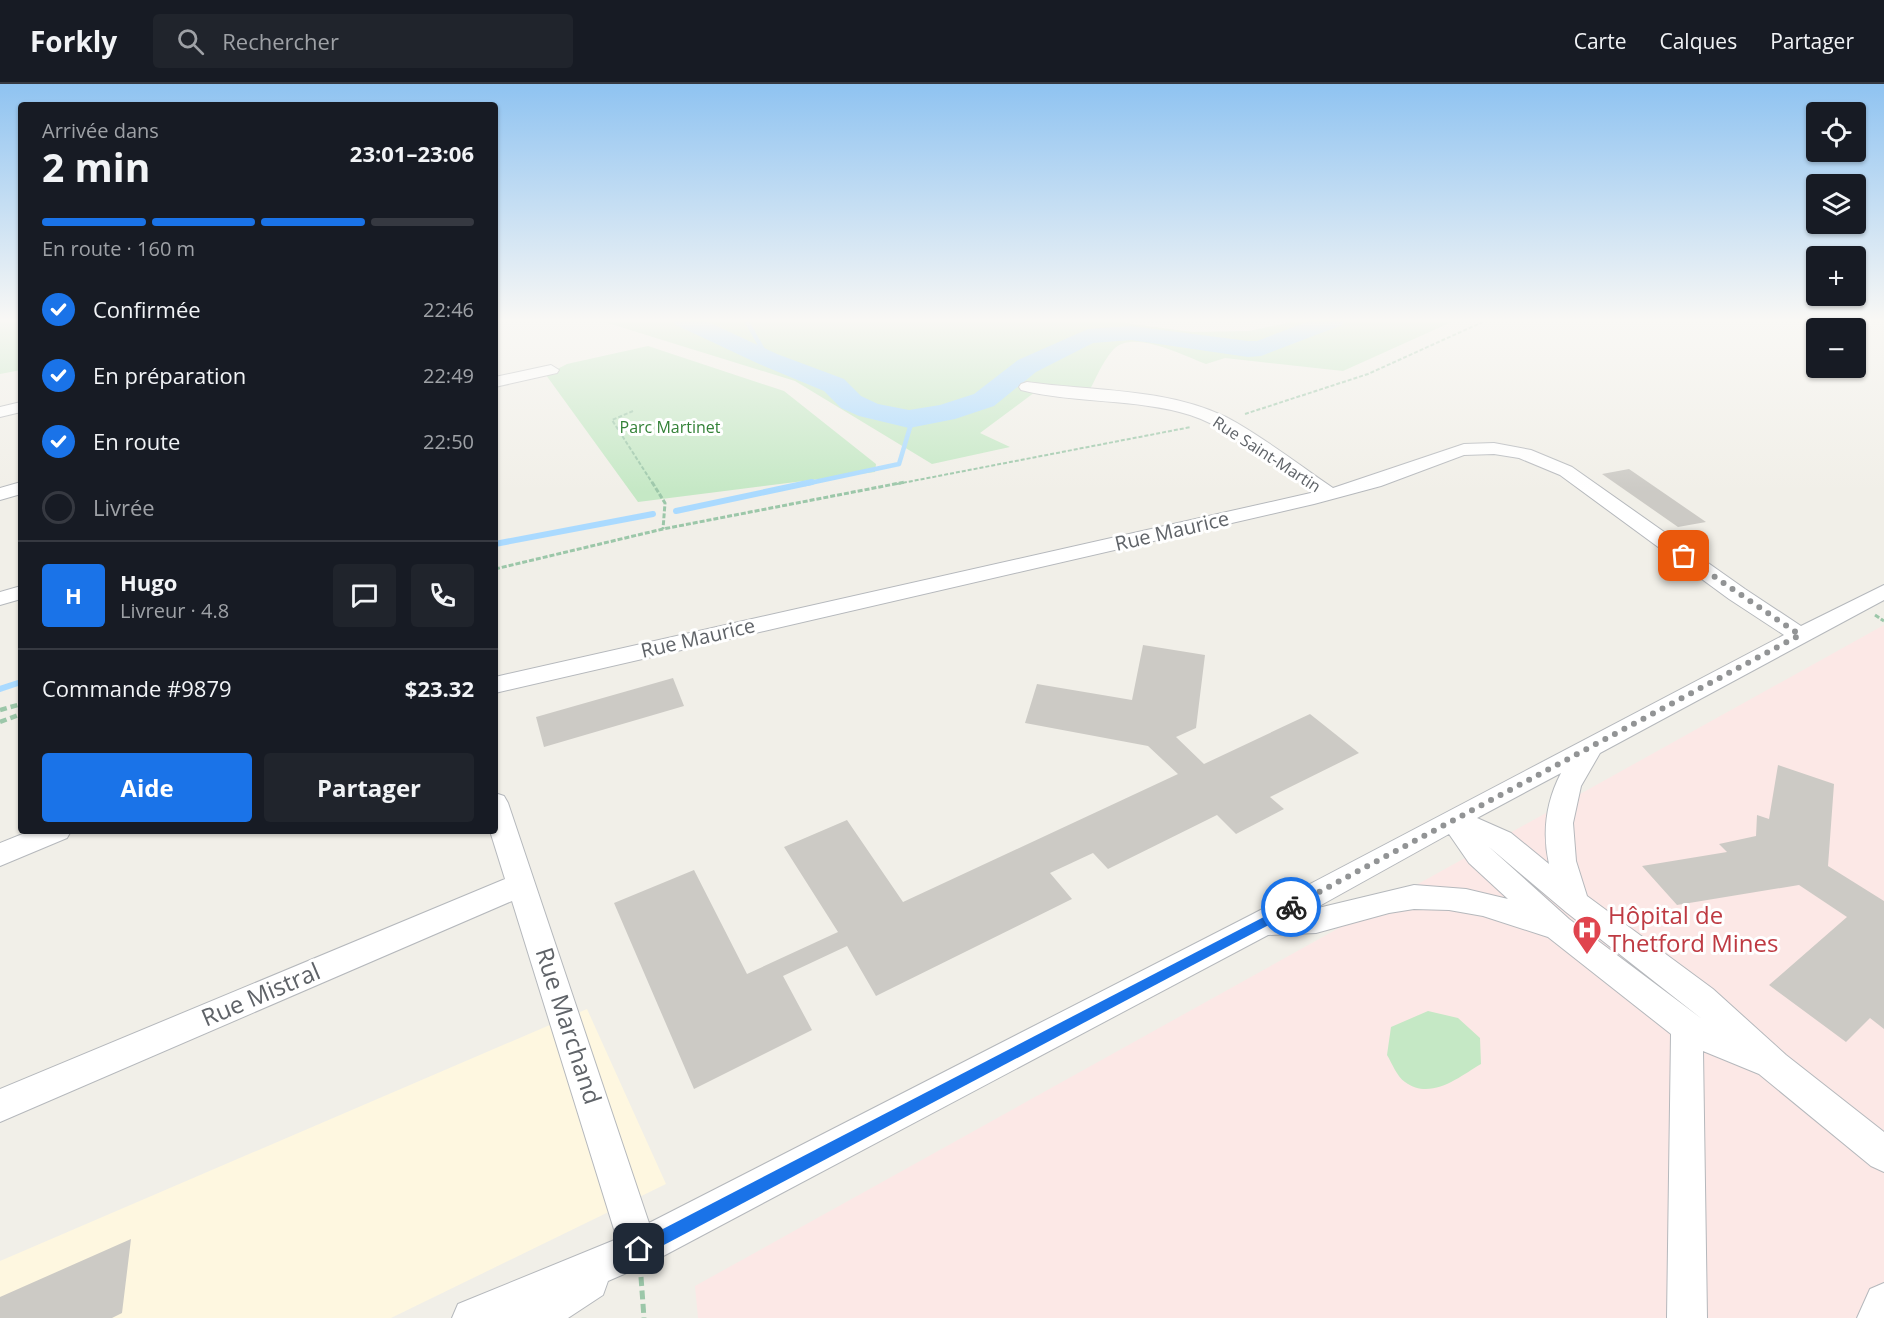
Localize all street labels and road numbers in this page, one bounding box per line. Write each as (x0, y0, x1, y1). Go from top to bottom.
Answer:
street label: Rue Saint-Martin (1209, 411, 1325, 497)
street label: Rue Maurice (1112, 504, 1232, 557)
street label: Rue Maurice (638, 611, 758, 664)
street label: Rue Marchand (529, 943, 610, 1108)
street label: Rue Mistral (196, 954, 325, 1033)

